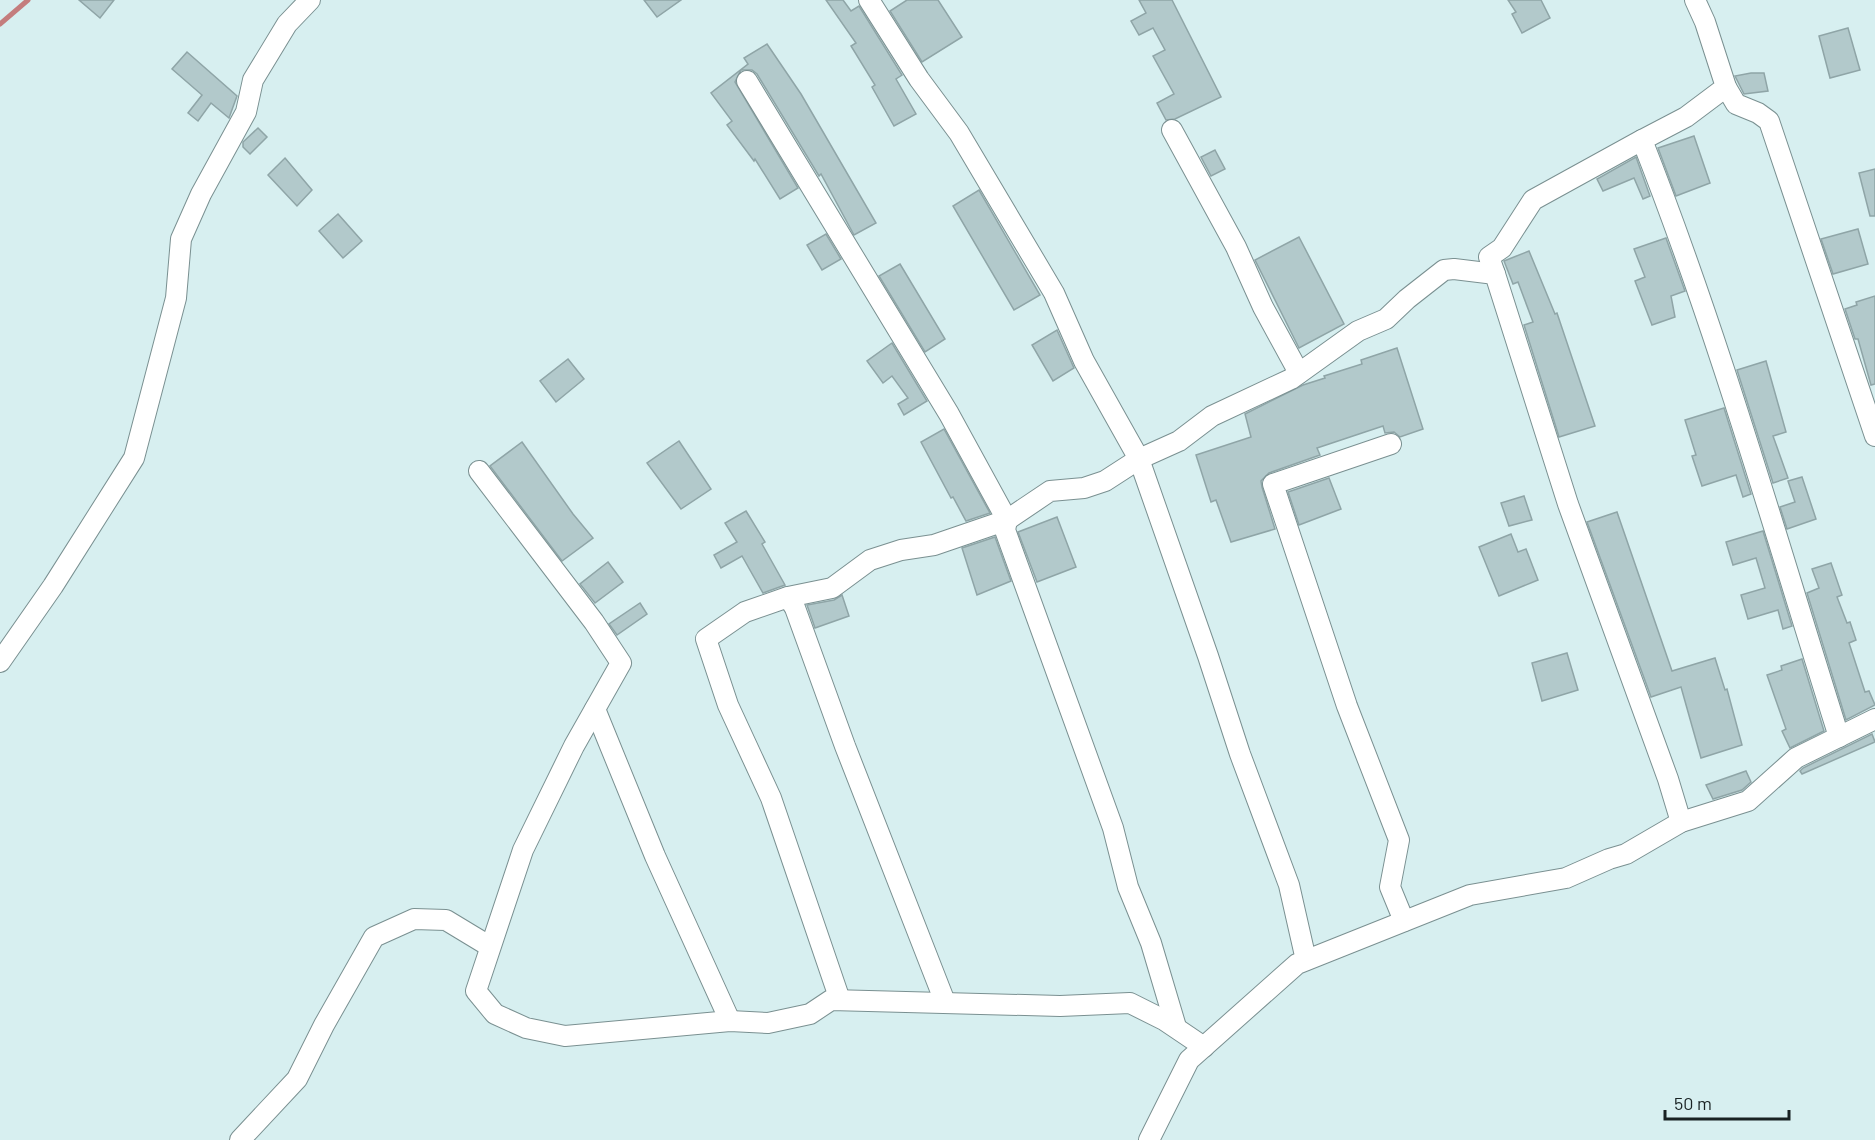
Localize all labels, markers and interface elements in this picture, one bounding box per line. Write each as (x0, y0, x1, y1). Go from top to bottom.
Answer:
scale bar (1665, 1083, 1790, 1121)
text: 50 m (1674, 1092, 1712, 1114)

